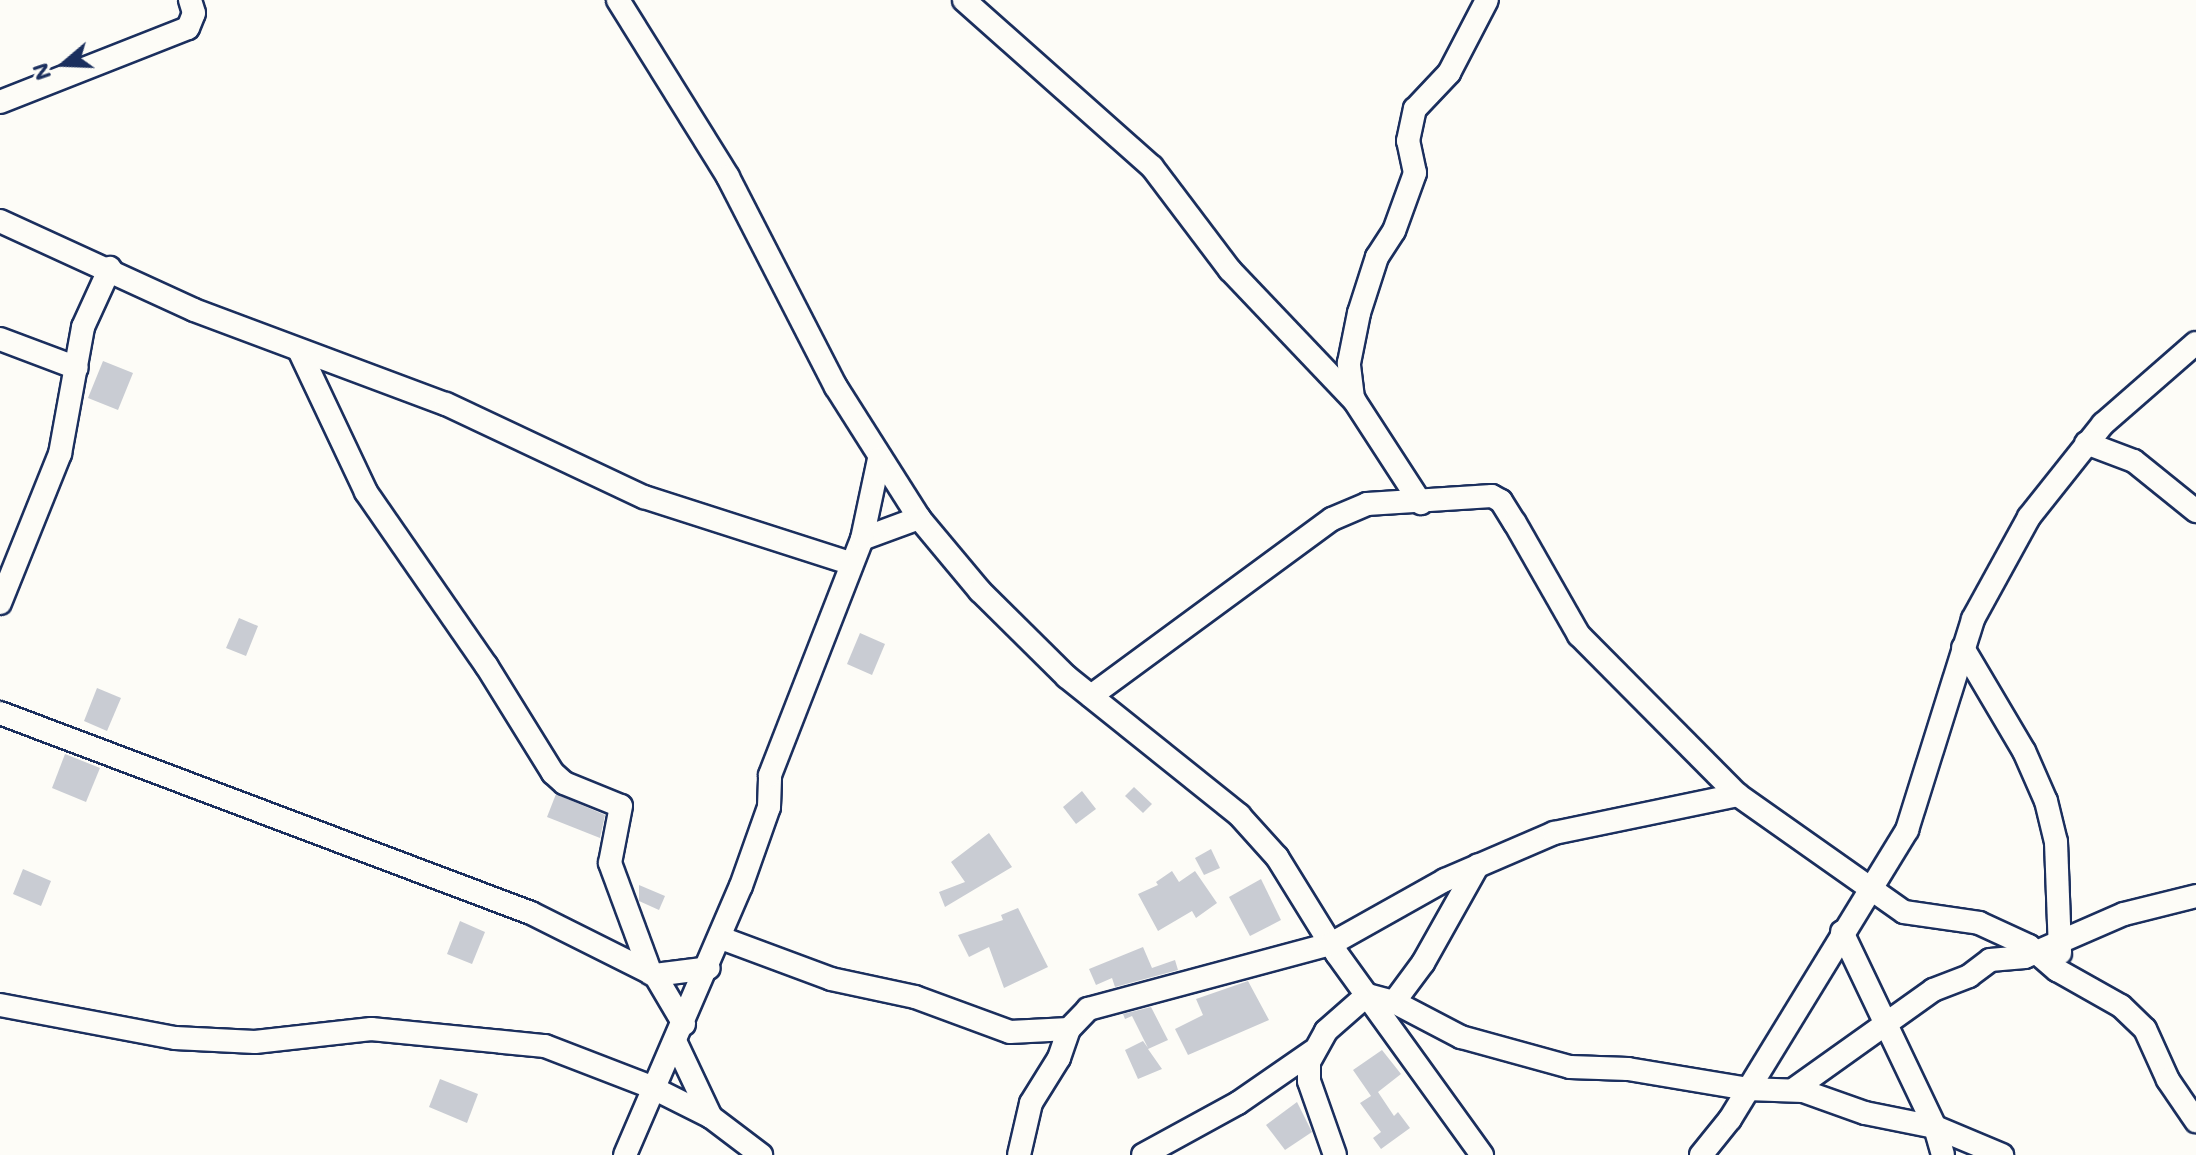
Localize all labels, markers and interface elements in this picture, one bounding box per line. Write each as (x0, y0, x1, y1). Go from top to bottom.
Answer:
north arrow (24, 24, 104, 104)
text: N (24, 59, 57, 85)

